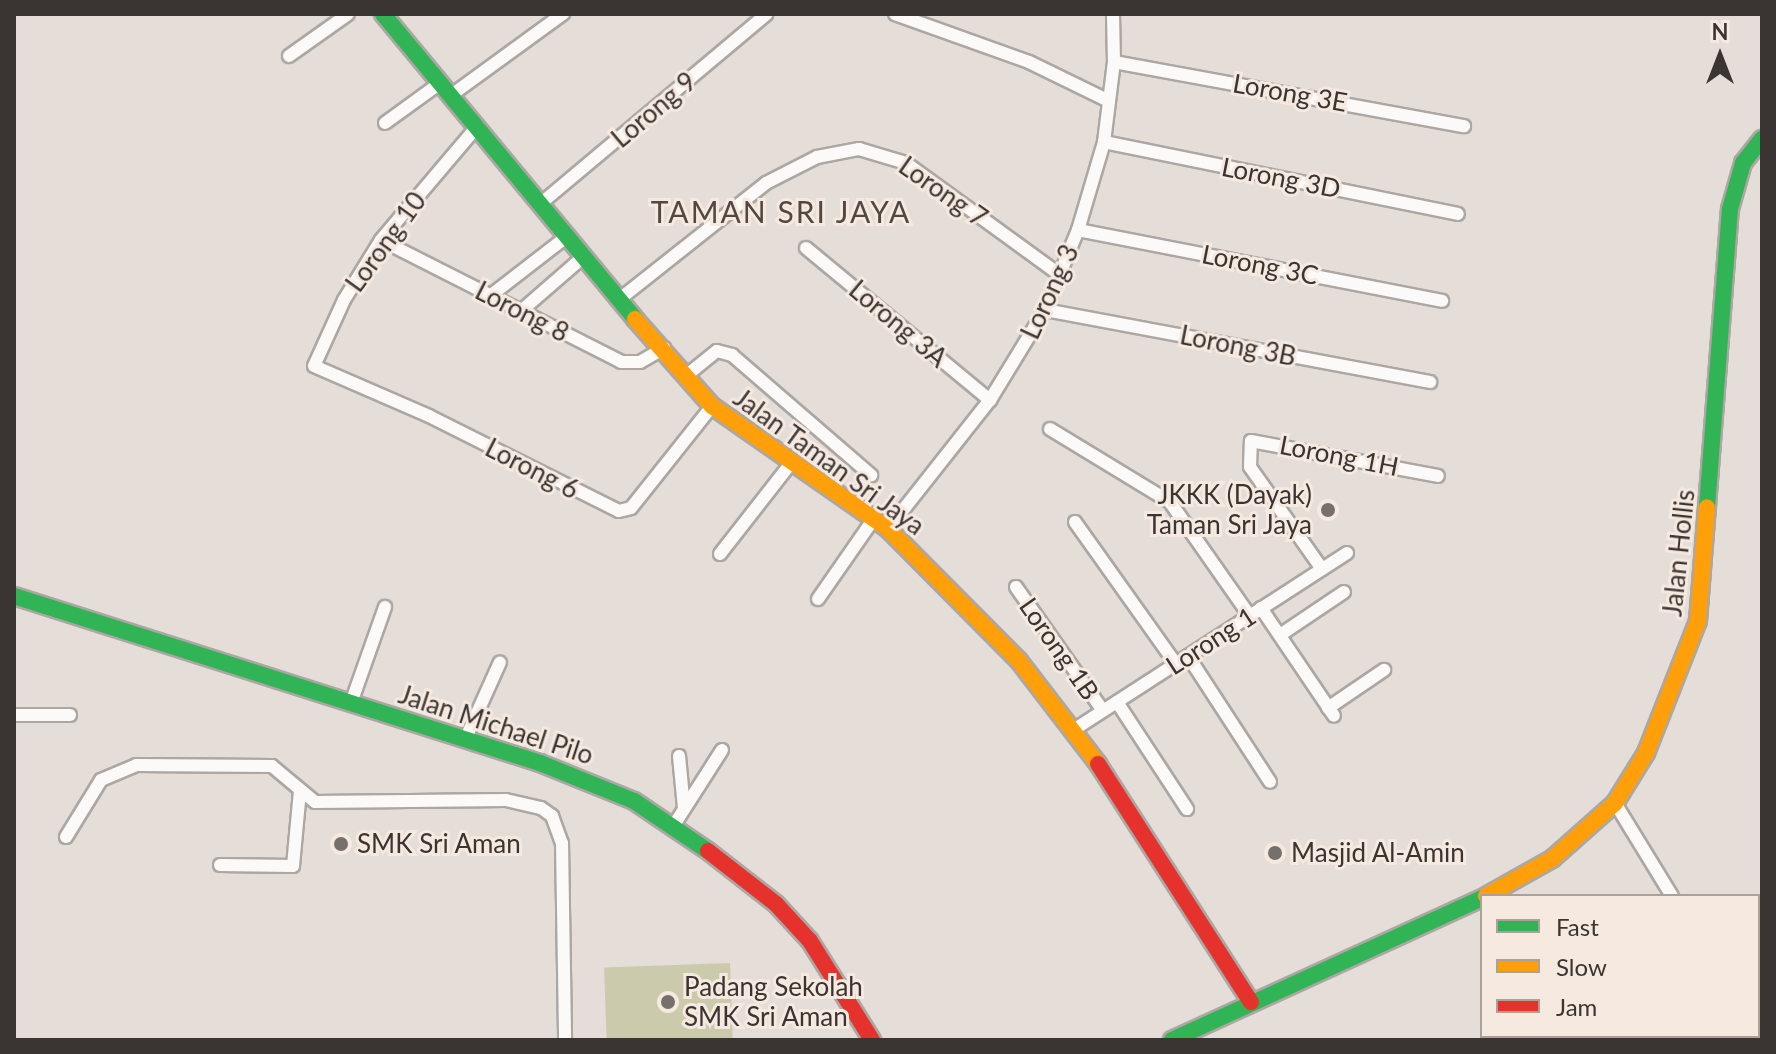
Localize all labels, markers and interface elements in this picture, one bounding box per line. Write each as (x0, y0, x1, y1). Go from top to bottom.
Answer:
north arrow (1680, 16, 1760, 96)
text: N (1712, 18, 1728, 45)
street label: Lorong 9 (605, 66, 703, 154)
street label: Lorong 3E (1230, 68, 1350, 118)
street label: Lorong 7 (893, 150, 993, 234)
street label: Lorong 3D (1219, 151, 1343, 205)
street label: Lorong 10 (339, 186, 433, 298)
district label: TAMAN SRI JAYA (650, 193, 912, 229)
street label: Lorong 3C (1199, 238, 1321, 292)
street label: Lorong 3 (1015, 240, 1085, 344)
street label: Lorong 3A (843, 274, 953, 374)
street label: Lorong 8 (470, 275, 574, 349)
street label: Lorong 3B (1177, 319, 1299, 373)
street label: Jalan Taman Sri Jaya (727, 382, 931, 542)
street label: Lorong 1H (1277, 429, 1401, 483)
street label: Lorong 6 (480, 432, 584, 506)
place label: JKKK (Dayak) Taman Sri Jaya (1146, 479, 1312, 540)
street label: Jalan Hollis (1657, 488, 1701, 618)
marker: JKKK (Dayak) Taman Sri Jaya (1319, 501, 1337, 519)
street label: Lorong 1B (1013, 592, 1105, 706)
street label: Lorong 1 (1160, 601, 1262, 681)
street label: Jalan Michael Pilo (395, 679, 597, 771)
place label: SMK Sri Aman (357, 828, 522, 860)
marker: SMK Sri Aman (332, 835, 350, 853)
place label: Masjid Al-Amin (1291, 837, 1466, 869)
marker: Masjid Al-Amin (1266, 844, 1284, 862)
legend (1480, 894, 1760, 1038)
text: Fast (1556, 912, 1599, 941)
text: Slow (1556, 952, 1607, 981)
place label: Padang Sekolah SMK Sri Aman (684, 971, 863, 1032)
text: Jam (1556, 992, 1597, 1021)
marker: Padang Sekolah SMK Sri Aman (659, 993, 677, 1011)

